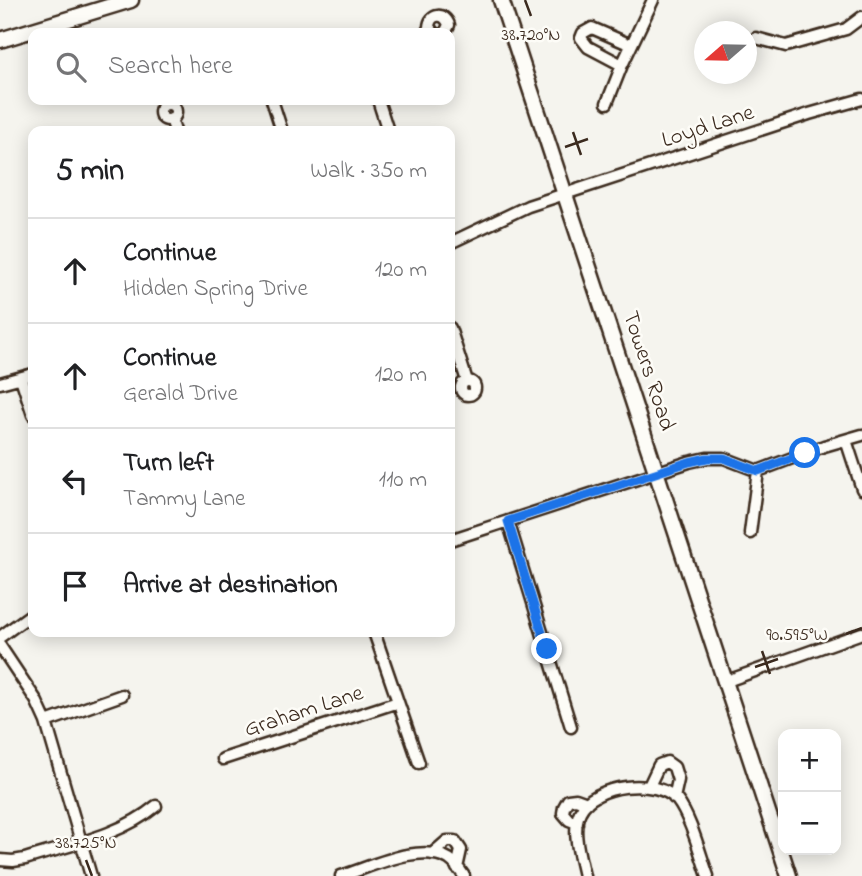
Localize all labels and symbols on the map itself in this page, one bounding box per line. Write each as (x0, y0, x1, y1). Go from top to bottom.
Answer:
north arrow (694, 21, 757, 84)
text: 38.720°N (502, 23, 560, 49)
street label: Loyd Lane (658, 96, 760, 159)
street label: Towers Road (613, 307, 683, 435)
route start (789, 437, 820, 468)
text: 90.595°W (766, 623, 828, 649)
route end (531, 633, 562, 664)
street label: Graham Lane (240, 677, 368, 747)
text: 38.725°N (55, 831, 117, 857)

